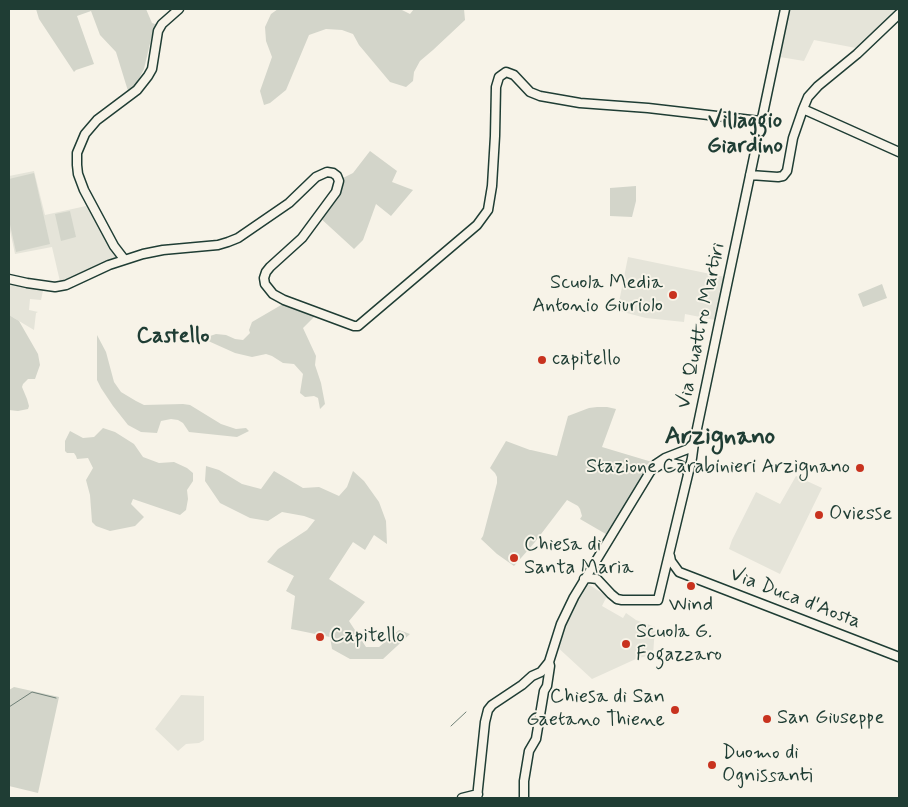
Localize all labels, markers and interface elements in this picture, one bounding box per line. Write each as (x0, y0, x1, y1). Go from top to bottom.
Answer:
district label: Villaggio Giardino (707, 109, 783, 160)
street label: Via Quattro Martiri (673, 241, 731, 411)
place label: Scuola Media Antonio Giuriolo (532, 272, 663, 319)
marker: Scuola Media Antonio Giuriolo (667, 289, 679, 301)
district label: Castello (137, 324, 209, 350)
place label: capitello (552, 348, 621, 372)
marker: capitello (536, 354, 548, 366)
district label: Arzignano (665, 423, 775, 453)
place label: Stazione Carabinieri Arzignano (586, 456, 850, 480)
marker: Stazione Carabinieri Arzignano (854, 462, 866, 474)
place label: Oviesse (829, 503, 892, 527)
marker: Oviesse (813, 509, 825, 521)
place label: Chiesa di Santa Maria (524, 534, 633, 581)
marker: Chiesa di Santa Maria (508, 552, 520, 564)
street label: Via Duca d'Aosta (726, 563, 864, 635)
marker: Wind (685, 580, 697, 592)
place label: Wind (669, 594, 713, 618)
place label: Scuola G. Fogazzaro (636, 621, 722, 668)
place label: Capitello (330, 625, 405, 649)
marker: Capitello (314, 631, 326, 643)
marker: Scuola G. Fogazzaro (620, 638, 632, 650)
place label: Chiesa di San Gaetano Thiene (526, 686, 665, 733)
marker: Chiesa di San Gaetano Thiene (669, 704, 681, 716)
place label: San Giuseppe (777, 707, 884, 731)
marker: San Giuseppe (761, 713, 773, 725)
place label: Duomo di Ognissanti (722, 742, 813, 789)
marker: Duomo di Ognissanti (706, 759, 718, 771)

